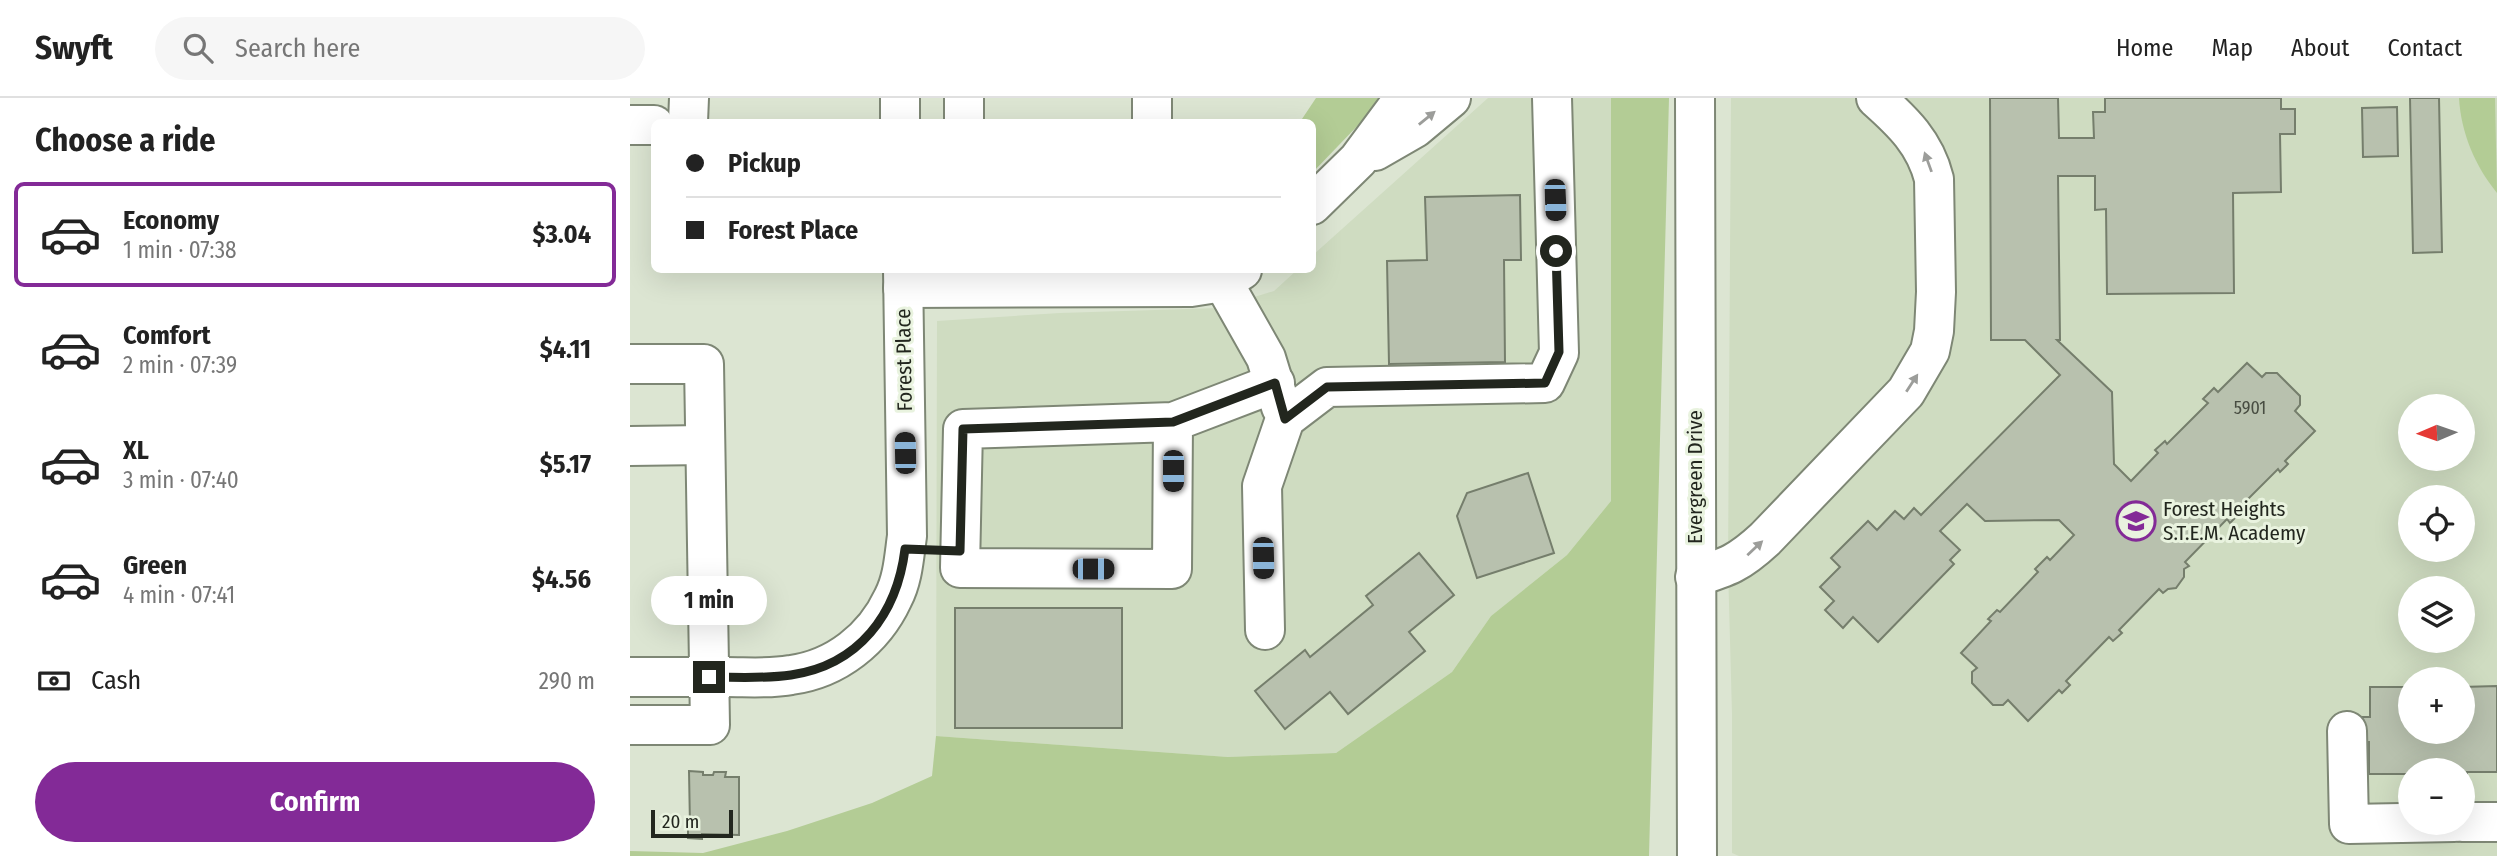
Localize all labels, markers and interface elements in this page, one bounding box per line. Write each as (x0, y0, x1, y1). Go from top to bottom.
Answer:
search box (155, 17, 645, 80)
text: Swyft (35, 28, 113, 68)
icon: search (179, 29, 217, 67)
text: Search here (235, 33, 360, 64)
text: Home (2116, 34, 2173, 62)
text: Map (2211, 34, 2253, 62)
text: About (2291, 34, 2349, 62)
text: Contact (2387, 34, 2462, 62)
one-way arrow (1418, 111, 1435, 126)
text: Choose a ride (35, 121, 216, 159)
text: Pickup (728, 148, 801, 179)
one-way arrow (1922, 151, 1933, 172)
car (1544, 179, 1567, 221)
icon: car (39, 203, 102, 266)
text: Economy (123, 205, 219, 236)
text: Forest Place (728, 215, 858, 246)
text: $3.04 (533, 219, 591, 250)
route start (1540, 235, 1572, 267)
text: 1 min · 07:38 (123, 236, 237, 264)
street label: Forest Place (890, 308, 918, 412)
icon: car (39, 318, 102, 381)
text: Comfort (123, 320, 211, 351)
text: $4.11 (540, 334, 591, 365)
text: 2 min · 07:39 (123, 351, 237, 379)
one-way arrow (1905, 374, 1919, 392)
north arrow (2398, 394, 2474, 471)
map controls (2398, 394, 2475, 835)
house number: 5901 (2234, 397, 2266, 419)
street label: Evergreen Drive (1682, 410, 1708, 544)
car (895, 432, 916, 474)
icon: car (39, 433, 102, 496)
text: XL (123, 435, 149, 466)
text: $5.17 (540, 449, 591, 480)
car (1163, 450, 1184, 492)
text: 3 min · 07:40 (123, 466, 239, 494)
button: locate (2398, 485, 2475, 562)
place label: Forest Heights S.T.E.M. Academy (2163, 496, 2306, 546)
school or university icon: Forest Heights S.T.E.M. Academy (2115, 500, 2157, 542)
car (1253, 537, 1274, 579)
one-way arrow (1746, 540, 1763, 556)
icon: car (39, 548, 102, 611)
text: Green (123, 550, 187, 581)
car (1073, 559, 1115, 580)
text: $4.56 (532, 564, 591, 595)
callout: 1 min (651, 575, 767, 624)
button: layers (2398, 576, 2475, 653)
text: 4 min · 07:41 (123, 581, 235, 609)
text: 1 min (684, 586, 734, 614)
route end (693, 661, 725, 693)
icon: cash (35, 662, 73, 700)
text: Cash (91, 665, 141, 696)
text: 290 m (539, 667, 595, 695)
button: + (2398, 667, 2475, 744)
button: − (2398, 758, 2475, 835)
button: Confirm (35, 762, 595, 842)
scale bar (651, 807, 733, 839)
text: 20 m (662, 810, 699, 833)

